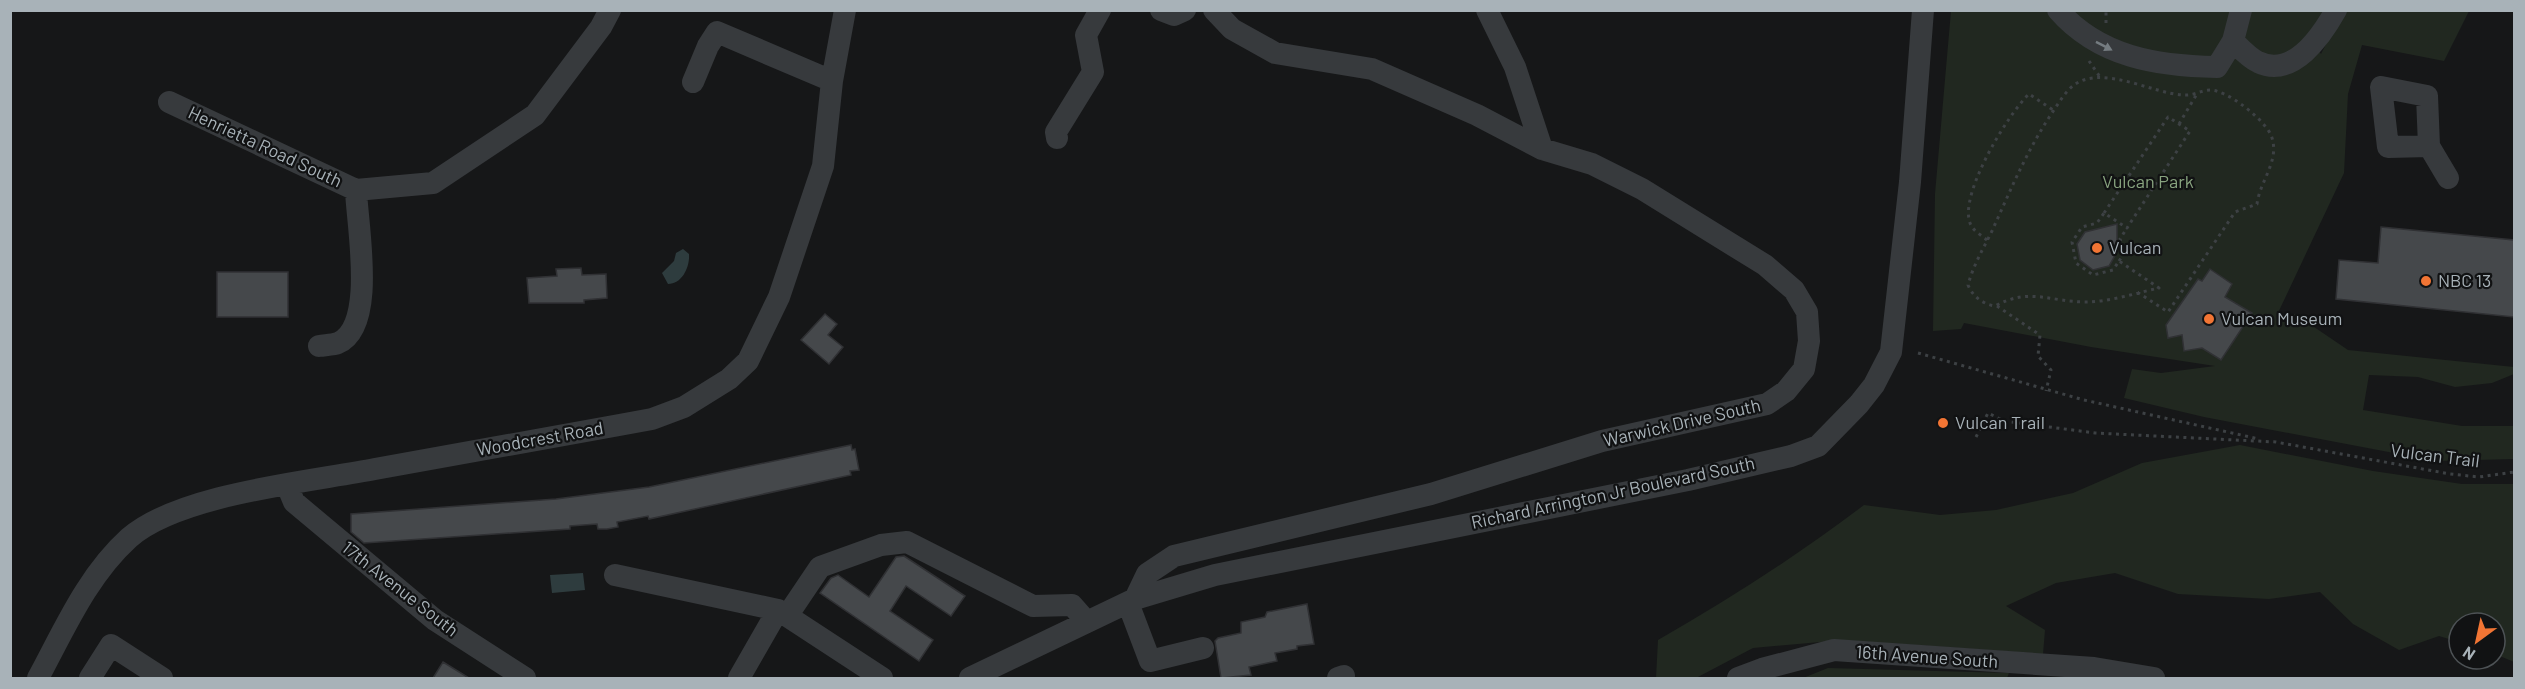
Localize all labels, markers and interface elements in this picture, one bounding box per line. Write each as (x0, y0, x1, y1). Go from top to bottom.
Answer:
one-way arrow (2095, 42, 2112, 51)
street label: Henrietta Road South (185, 101, 346, 191)
park label: Vulcan Park (2102, 170, 2194, 192)
place label: Vulcan (2109, 236, 2162, 258)
marker: Vulcan (2090, 241, 2104, 255)
place label: NBC 13 (2438, 269, 2491, 291)
marker: NBC 13 (2419, 274, 2433, 288)
place label: Vulcan Museum (2221, 307, 2342, 329)
marker: Vulcan Museum (2202, 312, 2216, 326)
street label: Warwick Drive South (1601, 393, 1763, 451)
place label: Vulcan Trail (1955, 411, 2045, 433)
street label: Woodcrest Road (475, 416, 605, 460)
marker: Vulcan Trail (1936, 416, 1950, 430)
street label: Vulcan Trail (2389, 439, 2481, 471)
street label: Richard Arrington Jr Boulevard South (1469, 451, 1757, 533)
street label: 17th Avenue South (338, 536, 463, 641)
north arrow (2447, 611, 2507, 671)
street label: 16th Avenue South (1855, 640, 1999, 672)
text: N (2459, 643, 2478, 665)

